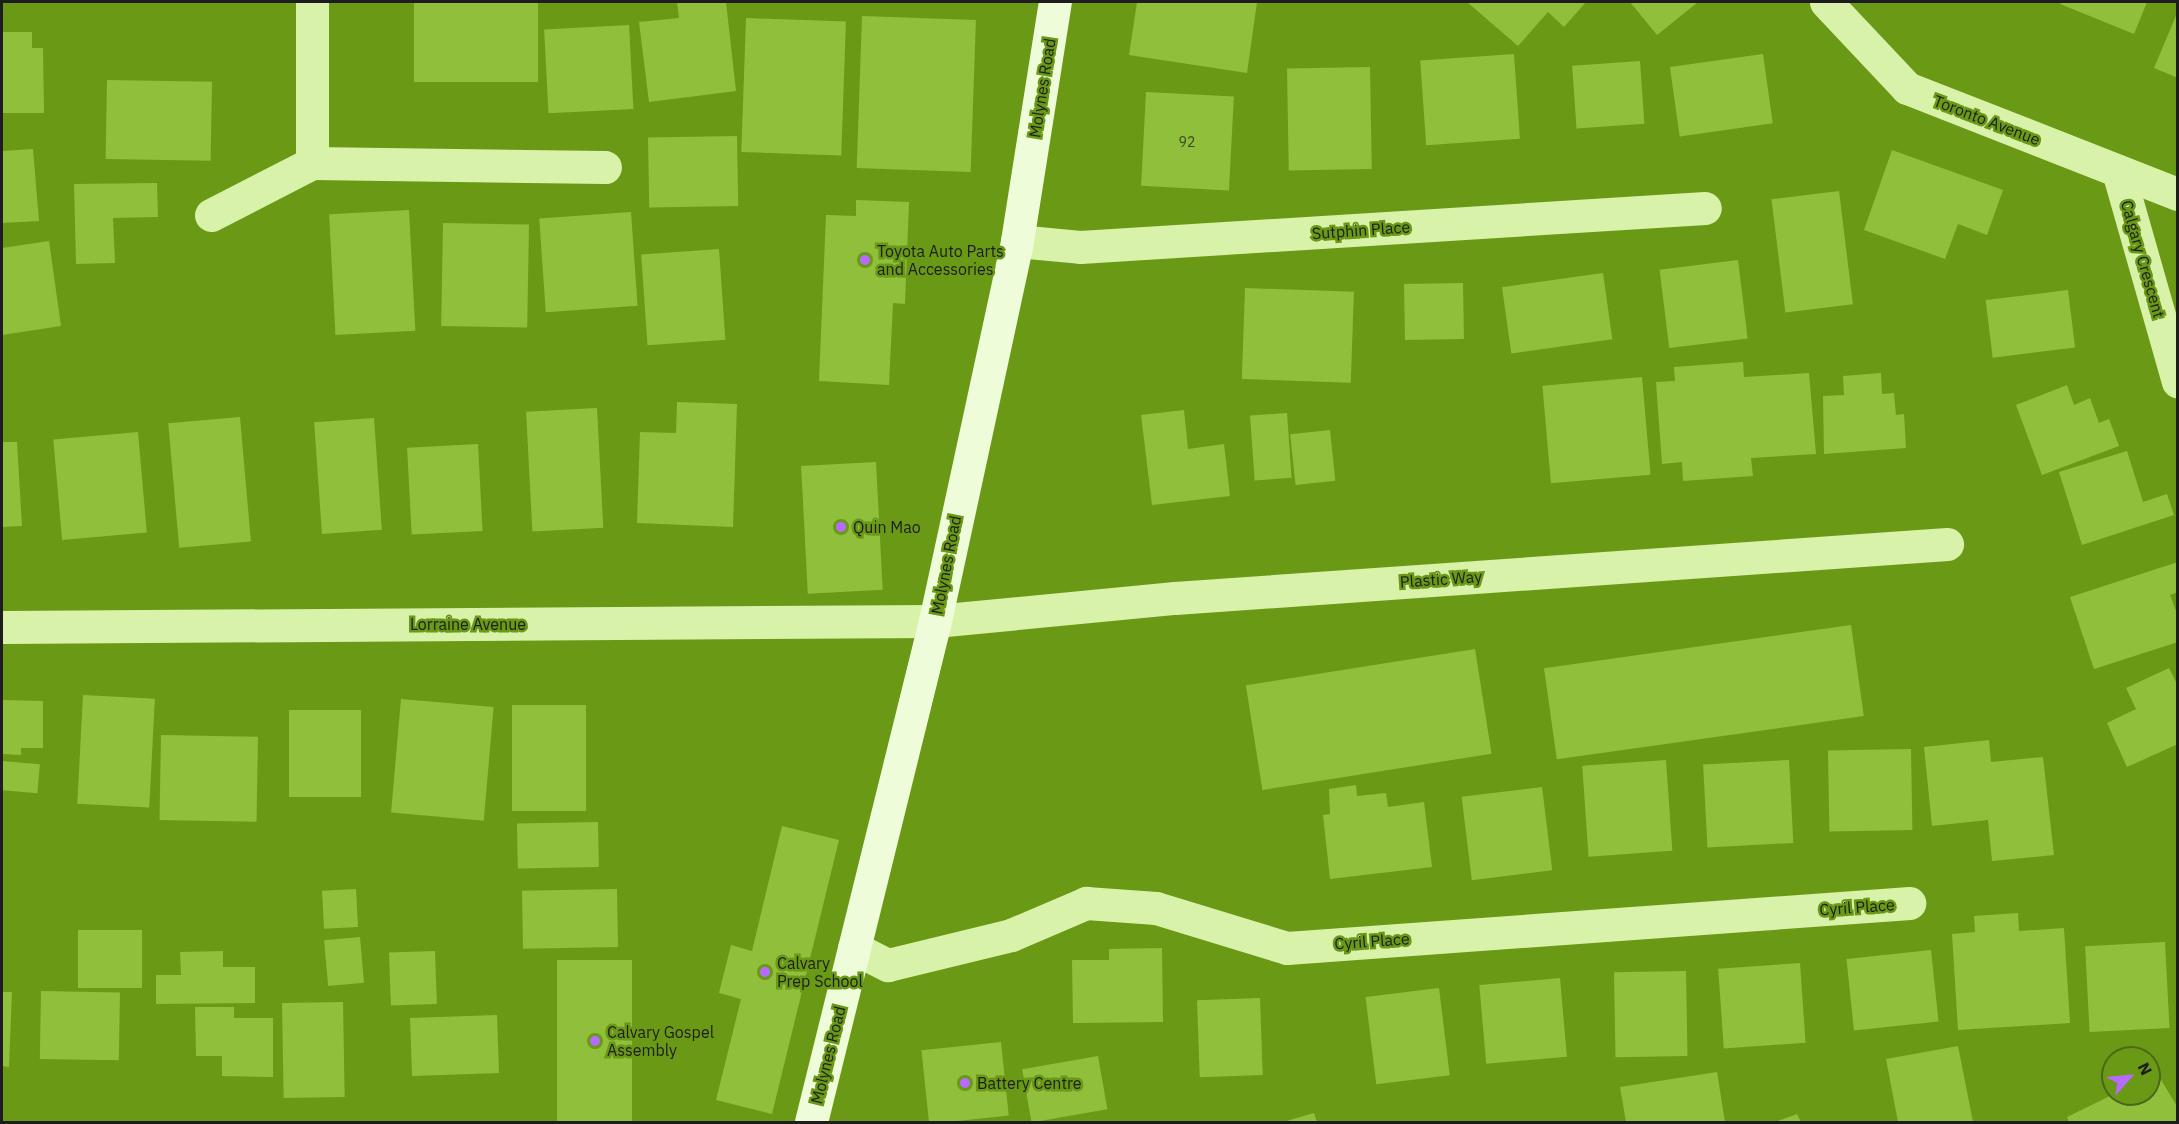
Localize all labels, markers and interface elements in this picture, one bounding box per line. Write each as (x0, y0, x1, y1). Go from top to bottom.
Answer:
street label: Molynes Road (1025, 37, 1059, 139)
street label: Toronto Avenue (1931, 91, 2043, 149)
house number: 92 (1179, 134, 1195, 150)
street label: Calgary Crescent (2117, 198, 2169, 320)
street label: Sutphin Place (1311, 217, 1411, 243)
place label: Toyota Auto Parts and Accessories (877, 241, 1004, 279)
marker: Toyota Auto Parts and Accessories (858, 253, 872, 267)
street label: Molynes Road (927, 514, 965, 616)
place label: Quin Mao (853, 517, 921, 537)
marker: Quin Mao (834, 520, 848, 534)
street label: Plastic Way (1399, 567, 1483, 591)
street label: Lorraine Avenue (410, 614, 526, 634)
street label: Cyril Place (1819, 895, 1895, 919)
street label: Cyril Place (1334, 929, 1410, 953)
place label: Calvary Prep School (777, 953, 863, 991)
marker: Calvary Prep School (758, 965, 772, 979)
street label: Molynes Road (807, 1004, 849, 1106)
place label: Calvary Gospel Assembly (607, 1022, 714, 1060)
marker: Calvary Gospel Assembly (588, 1034, 602, 1048)
north arrow (2101, 1046, 2161, 1106)
text: N (2134, 1059, 2157, 1078)
place label: Battery Centre (977, 1073, 1082, 1093)
marker: Battery Centre (958, 1076, 972, 1090)

